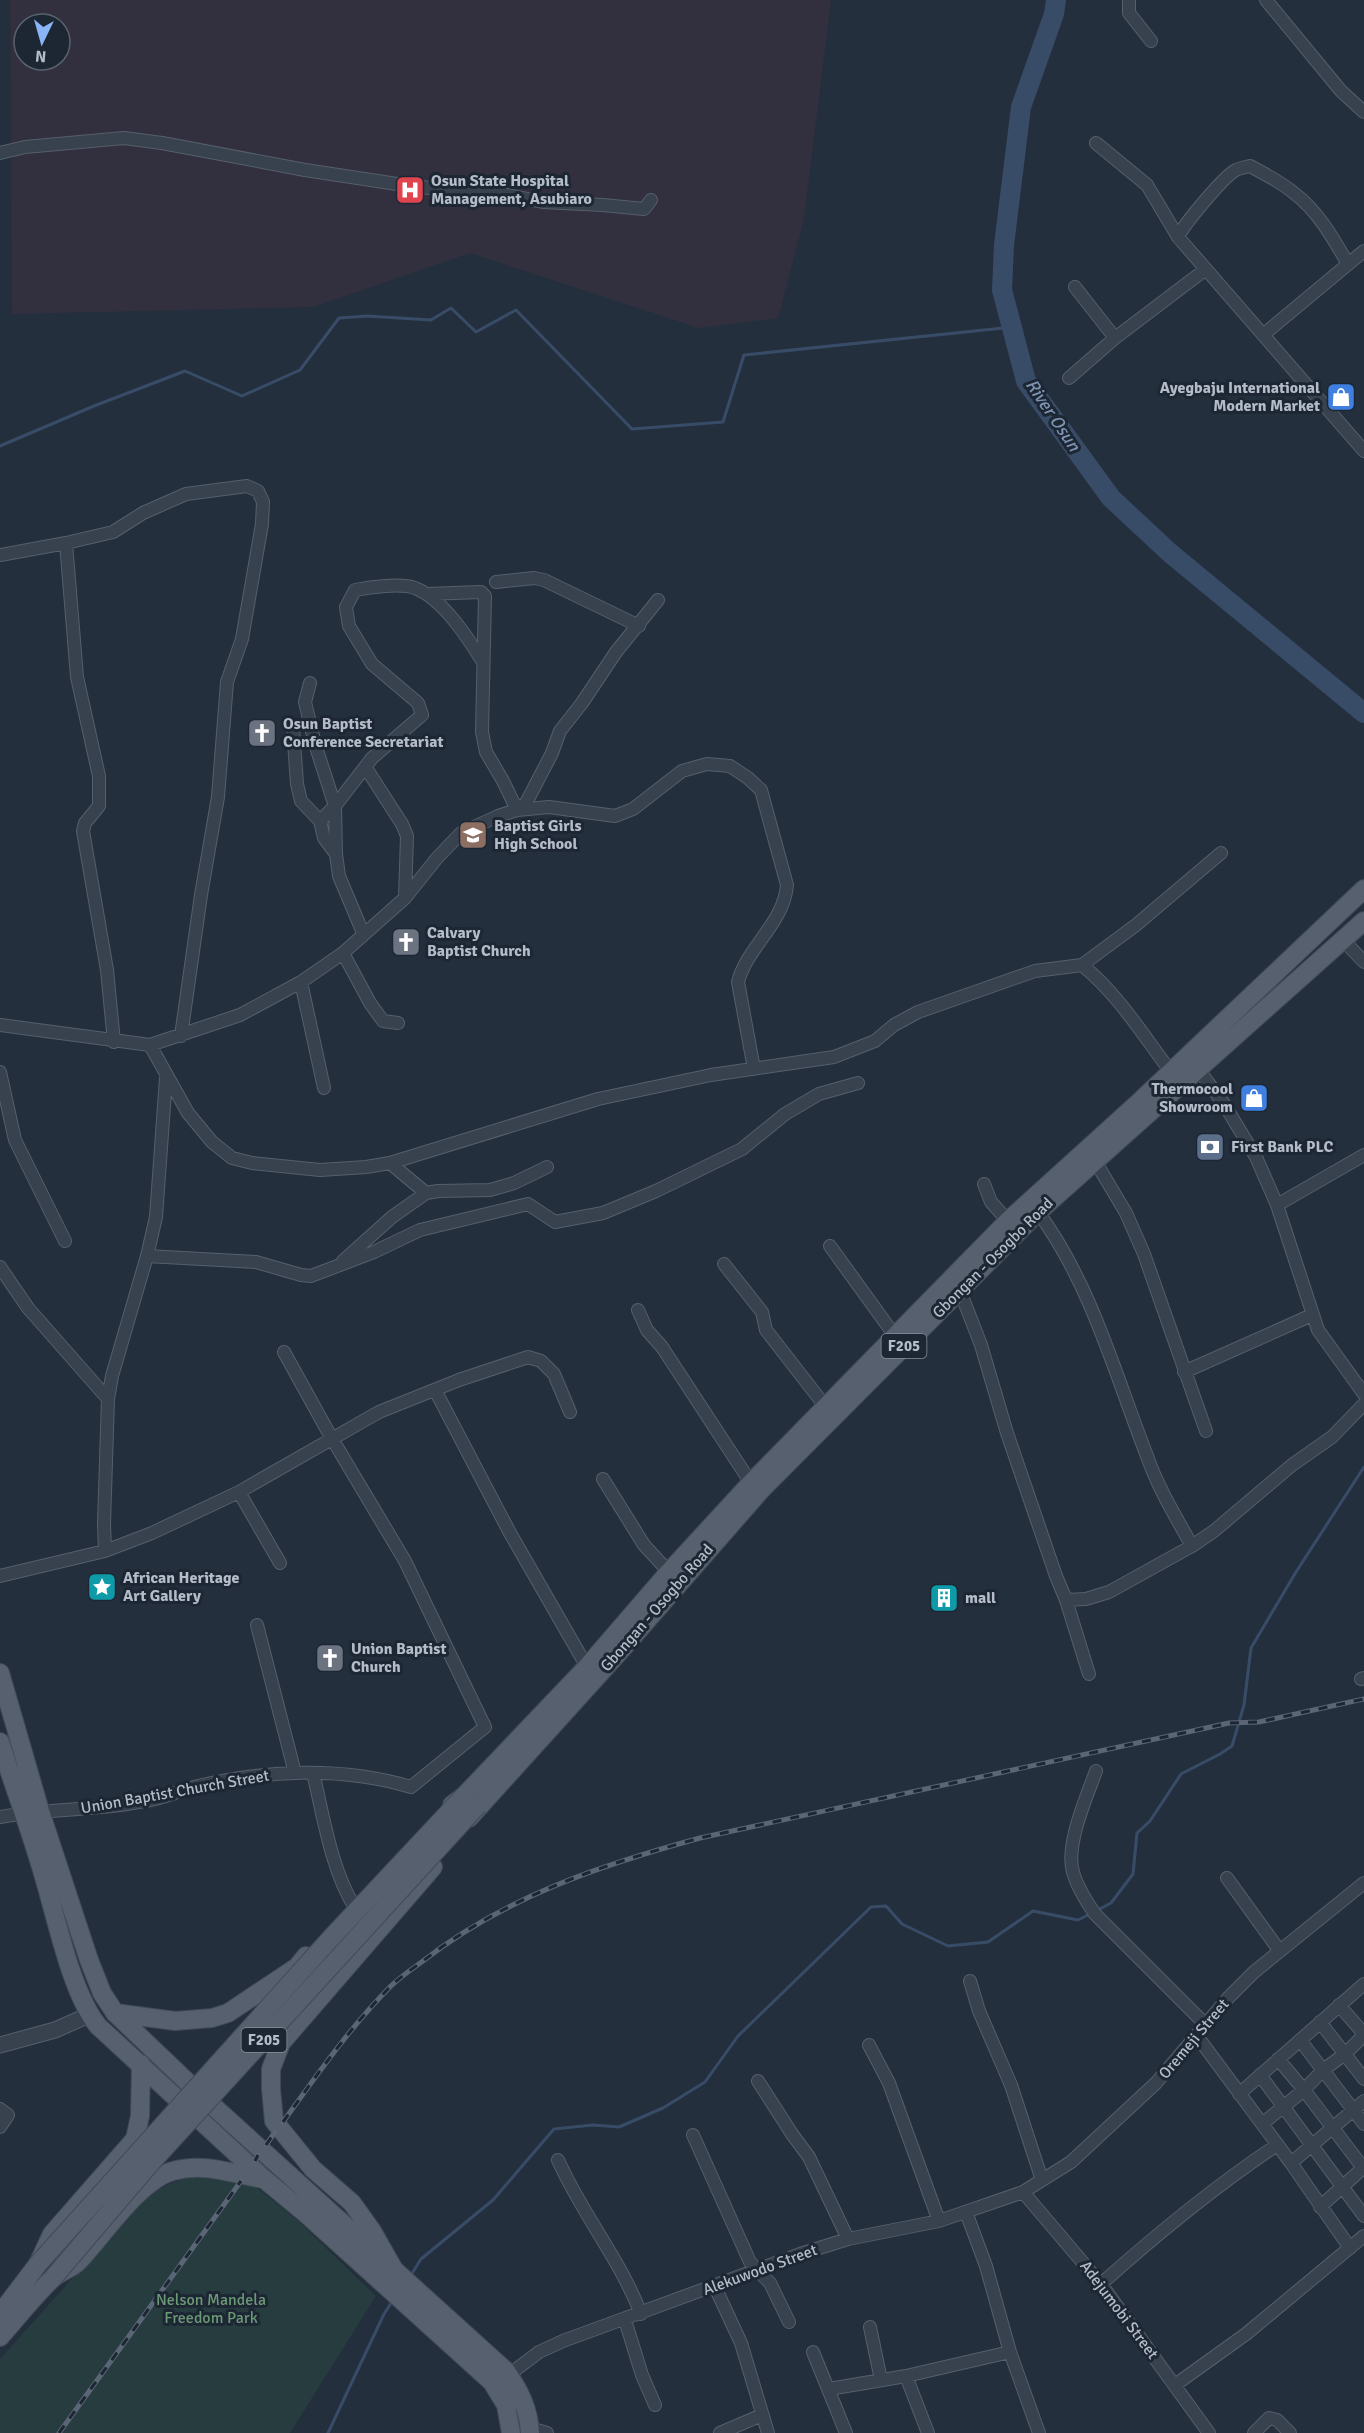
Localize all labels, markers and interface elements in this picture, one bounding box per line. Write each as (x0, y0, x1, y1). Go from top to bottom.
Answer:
north arrow (12, 12, 72, 72)
text: N (34, 45, 47, 66)
place label: Osun State Hospital Management, Asubiaro (431, 171, 592, 209)
hospital icon: Osun State Hospital Management, Asubiaro (394, 174, 426, 206)
water label: River Osun (1021, 375, 1086, 456)
place label: Ayegbaju International Modern Market (1160, 378, 1320, 416)
shop icon: Ayegbaju International Modern Market (1325, 381, 1357, 413)
place label: Osun Baptist Conference Secretariat (283, 714, 443, 752)
church icon: Osun Baptist Conference Secretariat (246, 717, 278, 749)
place label: Baptist Girls High School (494, 816, 582, 854)
school or university icon: Baptist Girls High School (457, 819, 489, 851)
place label: Calvary Baptist Church (427, 923, 531, 961)
church icon: Calvary Baptist Church (390, 926, 422, 958)
place label: Thermocool Showroom (1151, 1079, 1233, 1117)
shop icon: Thermocool Showroom (1238, 1082, 1270, 1114)
bank icon: First Bank PLC (1194, 1131, 1226, 1163)
place label: First Bank PLC (1231, 1137, 1334, 1157)
street label: Gbongan - Osogbo Road (928, 1193, 1058, 1323)
road number: F205 (882, 1334, 926, 1358)
street label: Gbongan - Osogbo Road (596, 1540, 718, 1676)
place label: African Heritage Art Gallery (123, 1568, 240, 1606)
place icon: African Heritage Art Gallery (86, 1571, 118, 1603)
building icon: mall (928, 1582, 960, 1614)
place label: mall (965, 1588, 996, 1608)
place label: Union Baptist Church (351, 1639, 446, 1677)
church icon: Union Baptist Church (314, 1642, 346, 1674)
street label: Union Baptist Church Street (79, 1766, 271, 1818)
street label: Oremeji Street (1155, 1994, 1234, 2083)
road number: F205 (242, 2028, 286, 2052)
street label: Alekuwodo Street (700, 2240, 820, 2300)
street label: Adejumobi Street (1075, 2257, 1163, 2364)
park label: Nelson Mandela Freedom Park (156, 2290, 266, 2328)

